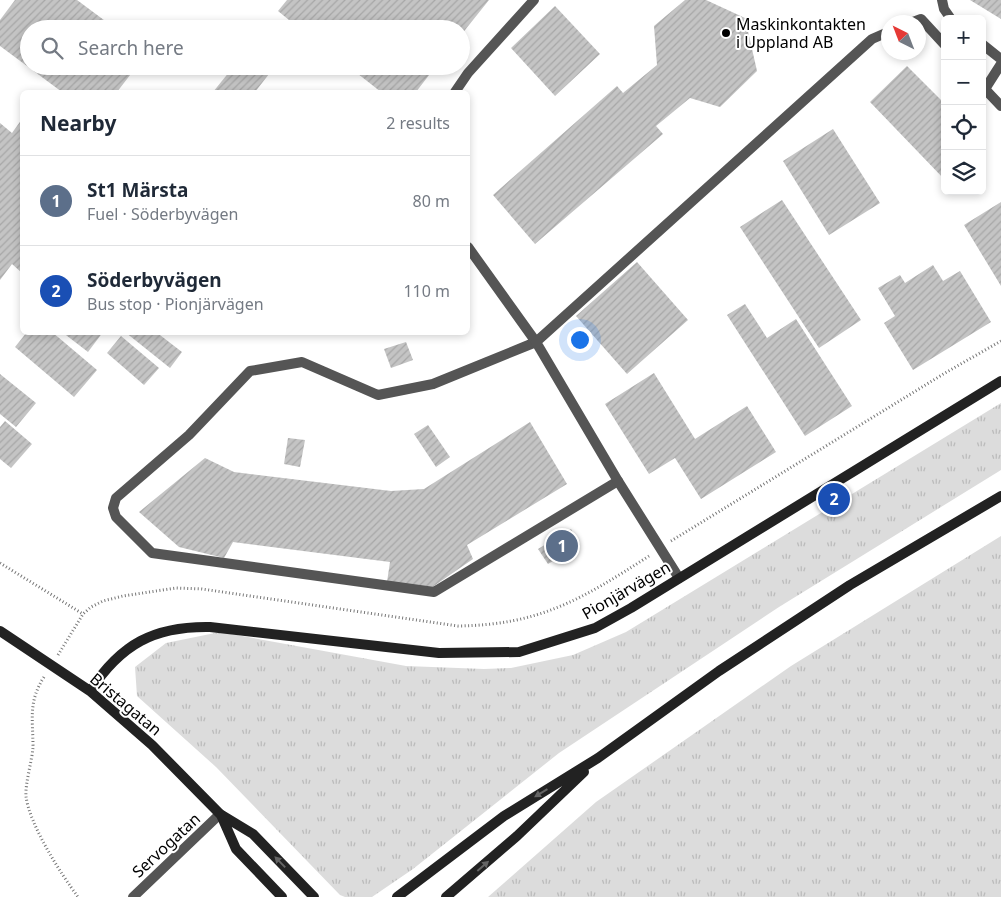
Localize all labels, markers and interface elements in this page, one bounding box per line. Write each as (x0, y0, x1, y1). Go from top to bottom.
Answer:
place label: Maskinkontakten i Uppland AB (736, 13, 866, 53)
north arrow (881, 15, 926, 60)
map controls (941, 15, 986, 195)
button: + (941, 15, 986, 60)
search box (20, 20, 470, 75)
marker: Maskinkontakten i Uppland AB (720, 27, 732, 39)
icon: search (38, 34, 66, 62)
text: Search here (78, 35, 184, 61)
button: − (941, 60, 986, 105)
button: locate (941, 105, 986, 150)
text: Nearby (40, 109, 116, 137)
text: 2 results (386, 112, 450, 134)
button: layers (941, 150, 986, 195)
text: St1 Märsta (87, 177, 188, 203)
text: 1 (51, 190, 61, 212)
text: 80 m (413, 190, 450, 212)
text: Fuel · Söderbyvägen (87, 203, 238, 225)
text: Söderbyvägen (87, 267, 222, 293)
text: 2 (51, 280, 61, 302)
text: 110 m (403, 280, 450, 302)
text: Bus stop · Pionjärvägen (87, 293, 264, 315)
your location (567, 327, 593, 353)
pin: 2 (818, 480, 850, 518)
pin: 1 (546, 527, 578, 565)
street label: Pionjärvägen (578, 556, 674, 624)
street label: Bristagatan (86, 668, 166, 740)
one-way arrow (535, 788, 548, 797)
street label: Servogatan (127, 808, 205, 882)
one-way arrow (274, 856, 286, 868)
one-way arrow (476, 860, 489, 871)

